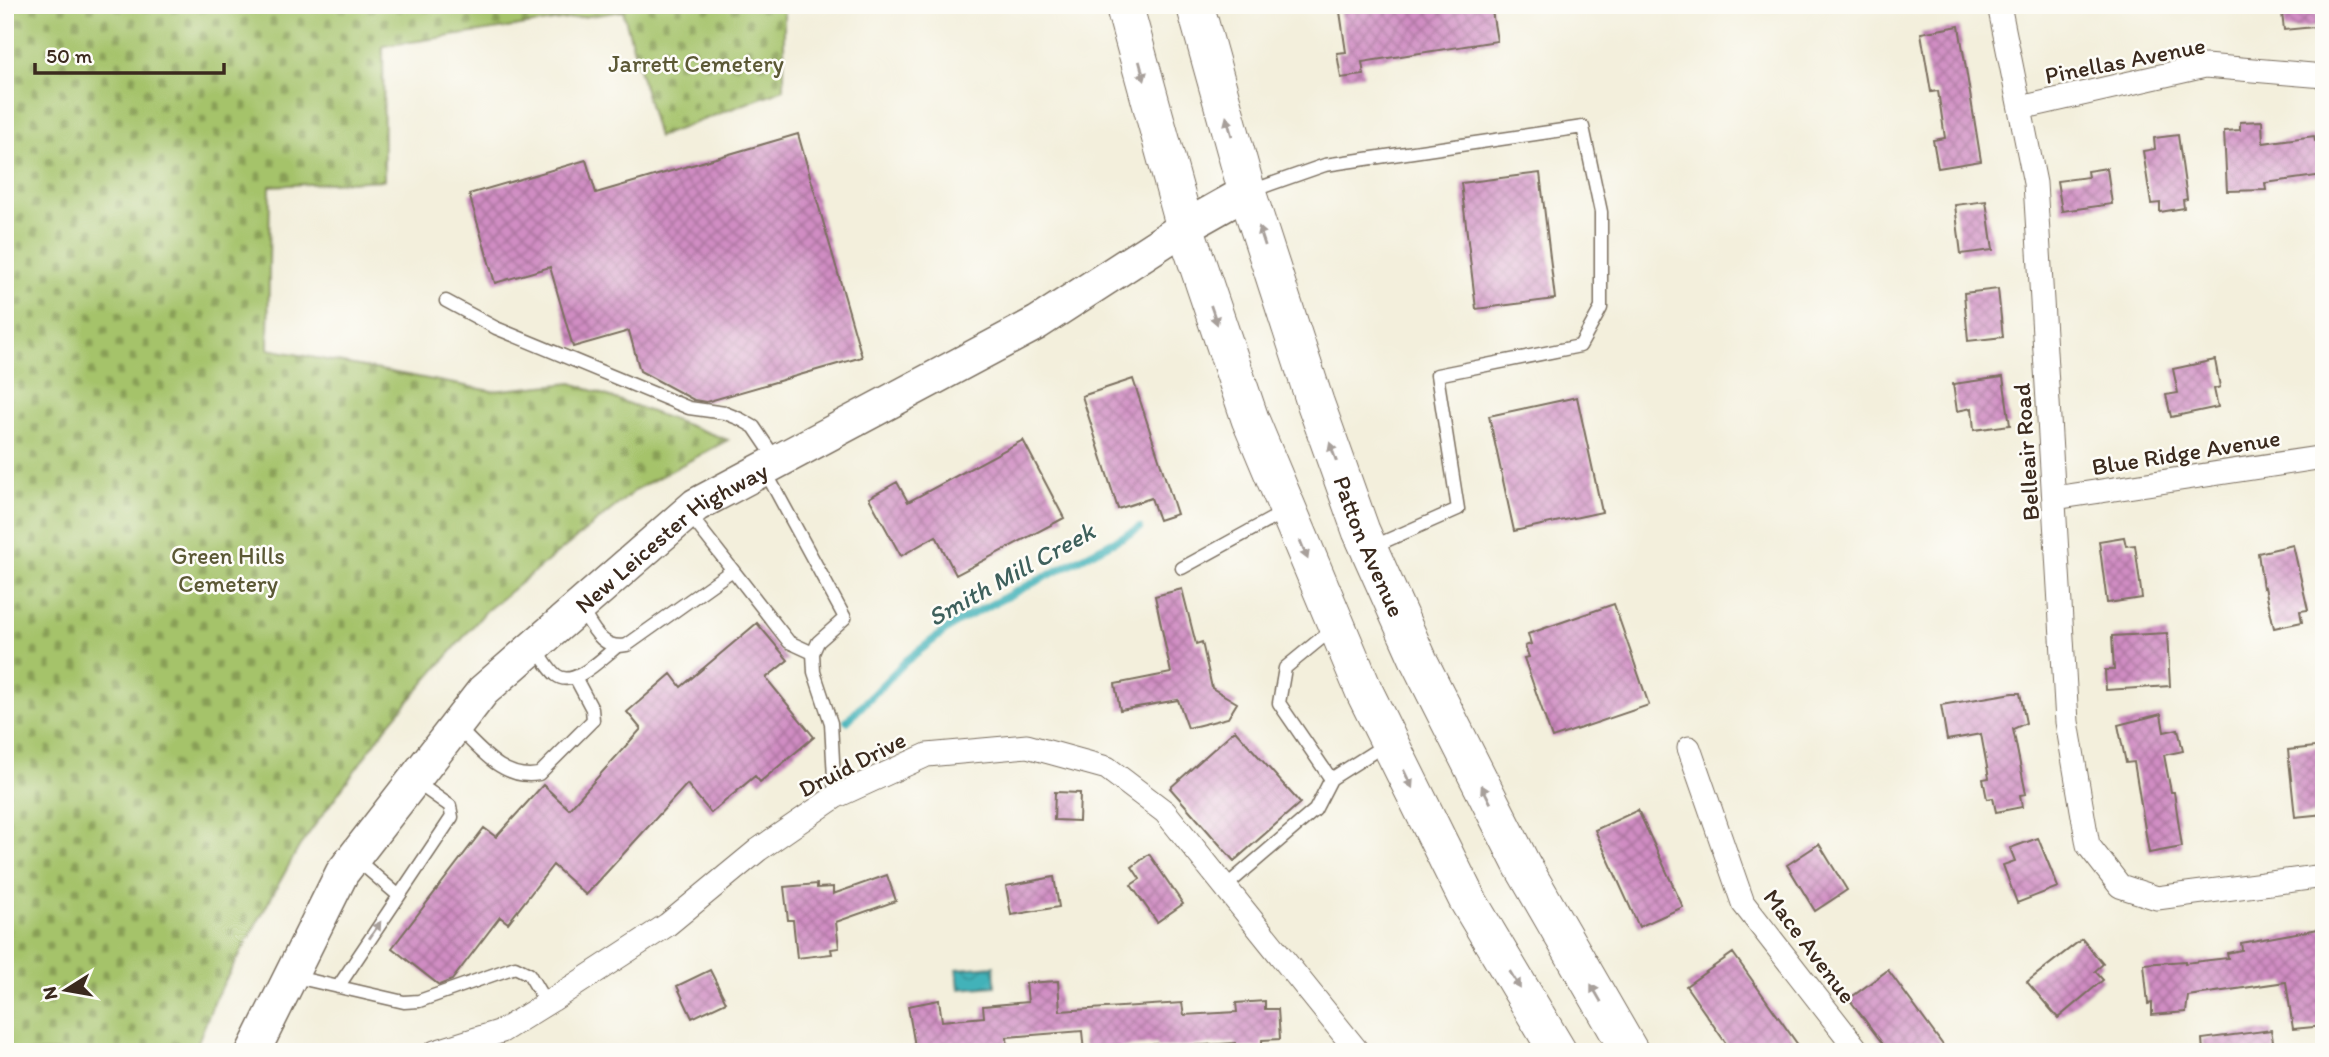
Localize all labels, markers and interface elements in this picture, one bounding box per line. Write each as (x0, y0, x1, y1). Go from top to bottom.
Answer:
street label: Pinellas Avenue (2042, 30, 2208, 90)
scale bar (35, 32, 224, 76)
text: 50 m (46, 43, 93, 68)
park label: Jarrett Cemetery (608, 49, 784, 78)
one-way arrow (1137, 60, 1148, 82)
one-way arrow (1223, 115, 1234, 137)
one-way arrow (1256, 226, 1266, 247)
one-way arrow (1209, 304, 1220, 325)
street label: Belleair Road (2007, 382, 2045, 522)
street label: Blue Ridge Avenue (2090, 423, 2282, 481)
one-way arrow (1327, 442, 1338, 463)
street label: New Leicester Highway (569, 455, 773, 619)
street label: Patton Avenue (1328, 472, 1412, 621)
water label: Smith Mill Creek (922, 514, 1102, 633)
one-way arrow (1298, 540, 1310, 560)
park label: Green Hills Cemetery (171, 541, 285, 598)
street label: Druid Drive (794, 725, 910, 803)
one-way arrow (1402, 769, 1413, 789)
one-way arrow (1481, 784, 1492, 804)
street label: Mace Avenue (1758, 883, 1862, 1009)
one-way arrow (368, 921, 382, 939)
north arrow (32, 956, 102, 1026)
one-way arrow (1509, 970, 1521, 989)
one-way arrow (1590, 983, 1602, 1002)
text: N (37, 985, 62, 1002)

